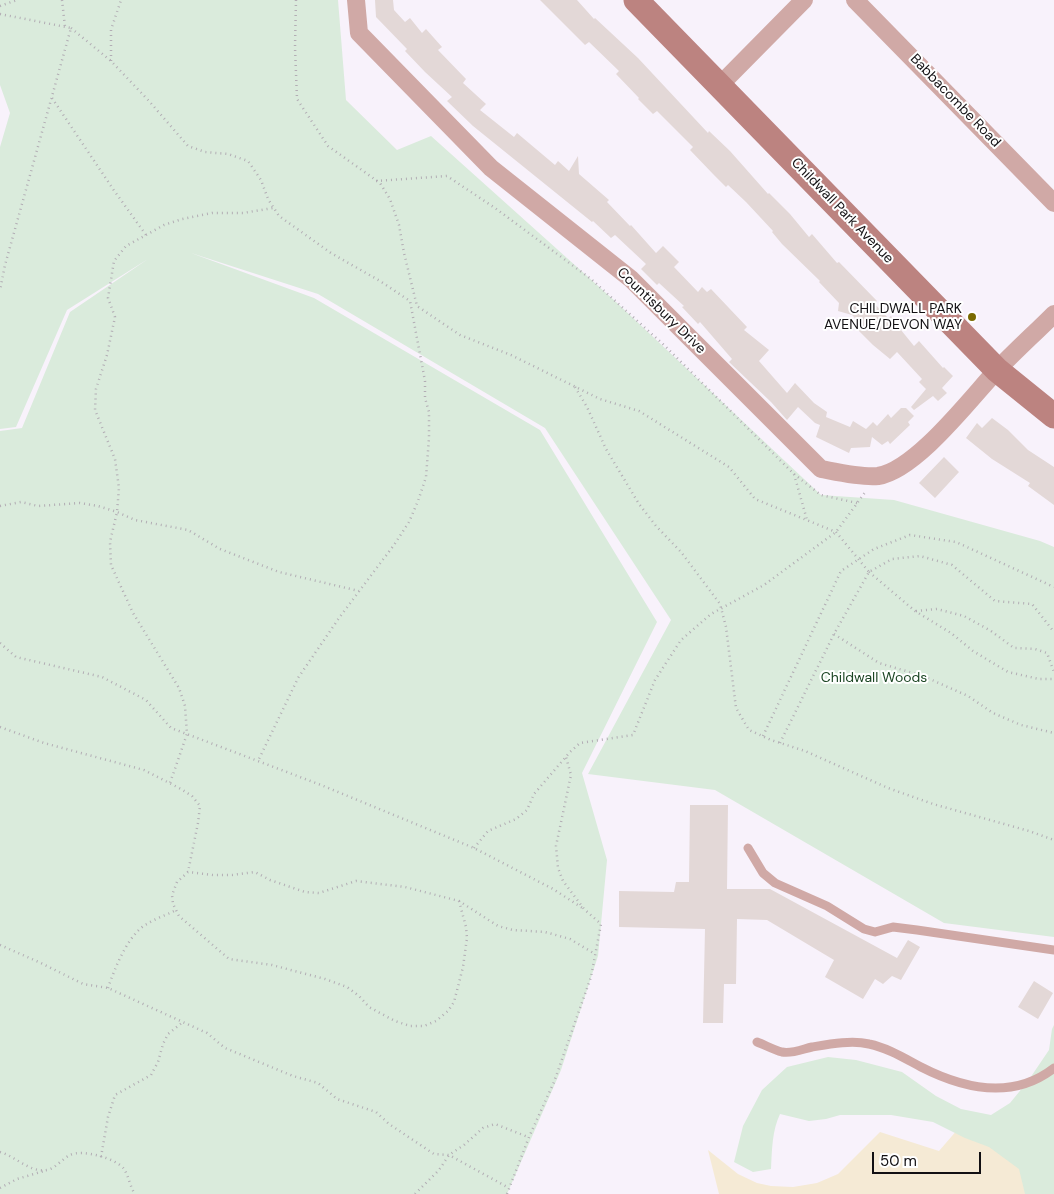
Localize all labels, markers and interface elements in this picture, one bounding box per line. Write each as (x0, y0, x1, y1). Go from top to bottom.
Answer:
street label: Babbacombe Road (906, 51, 1004, 151)
street label: Childwall Park Avenue (787, 155, 897, 267)
street label: Countisbury Drive (613, 264, 709, 358)
place label: CHILDWALL PARK AVENUE/DEVON WAY (824, 301, 962, 334)
marker: CHILDWALL PARK AVENUE/DEVON WAY (966, 311, 978, 323)
park label: Childwall Woods (821, 670, 927, 686)
scale bar (874, 1142, 983, 1174)
text: 50 m (880, 1151, 917, 1171)

